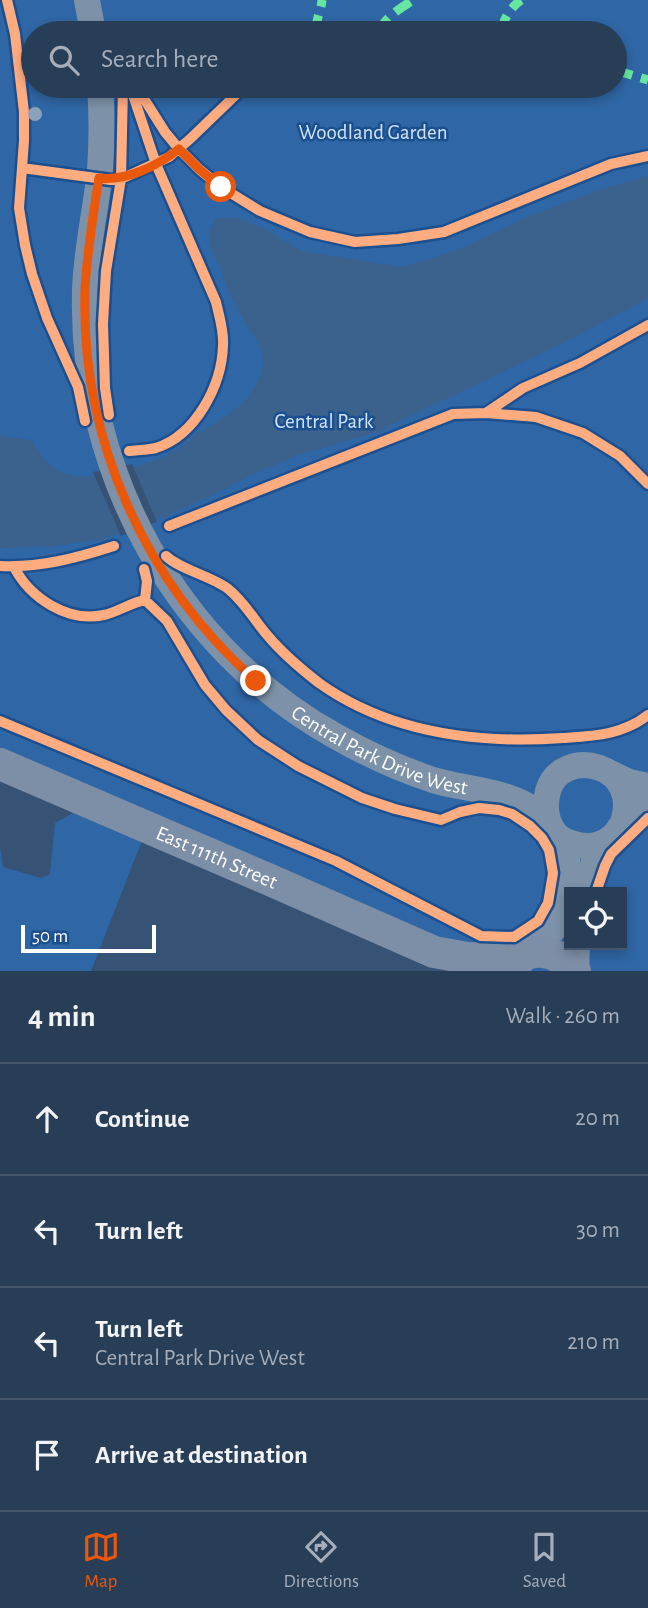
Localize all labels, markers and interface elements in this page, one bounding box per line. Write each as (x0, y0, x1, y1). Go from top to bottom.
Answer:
search box (21, 21, 627, 98)
icon: search (45, 41, 83, 79)
text: Search here (101, 46, 219, 72)
park label: Woodland Garden (298, 122, 448, 143)
route start (205, 171, 236, 202)
park label: Central Park (275, 411, 374, 432)
route end (240, 665, 271, 696)
street label: Central Park Drive West (288, 701, 470, 798)
street label: East 111th Street (153, 822, 281, 893)
map controls (564, 887, 627, 950)
button: locate (564, 887, 627, 950)
scale bar (21, 922, 156, 954)
text: 50 m (32, 927, 68, 946)
text: 4 min (28, 1002, 96, 1032)
text: Walk · 260 m (505, 1005, 620, 1028)
icon: ahead (28, 1100, 66, 1138)
text: Continue (95, 1106, 190, 1132)
text: 20 m (575, 1107, 620, 1130)
icon: left (28, 1212, 66, 1250)
text: Turn left (95, 1218, 183, 1244)
text: 30 m (576, 1219, 620, 1242)
text: Turn left (95, 1316, 183, 1342)
icon: left (28, 1324, 66, 1362)
text: 210 m (567, 1331, 620, 1354)
text: Central Park Drive West (95, 1347, 305, 1370)
icon: arrive (28, 1436, 66, 1474)
text: Arrive at destination (95, 1442, 308, 1468)
tab: Map (82, 1528, 120, 1593)
tab: Directions (283, 1528, 359, 1593)
tab: Saved (523, 1528, 566, 1593)

